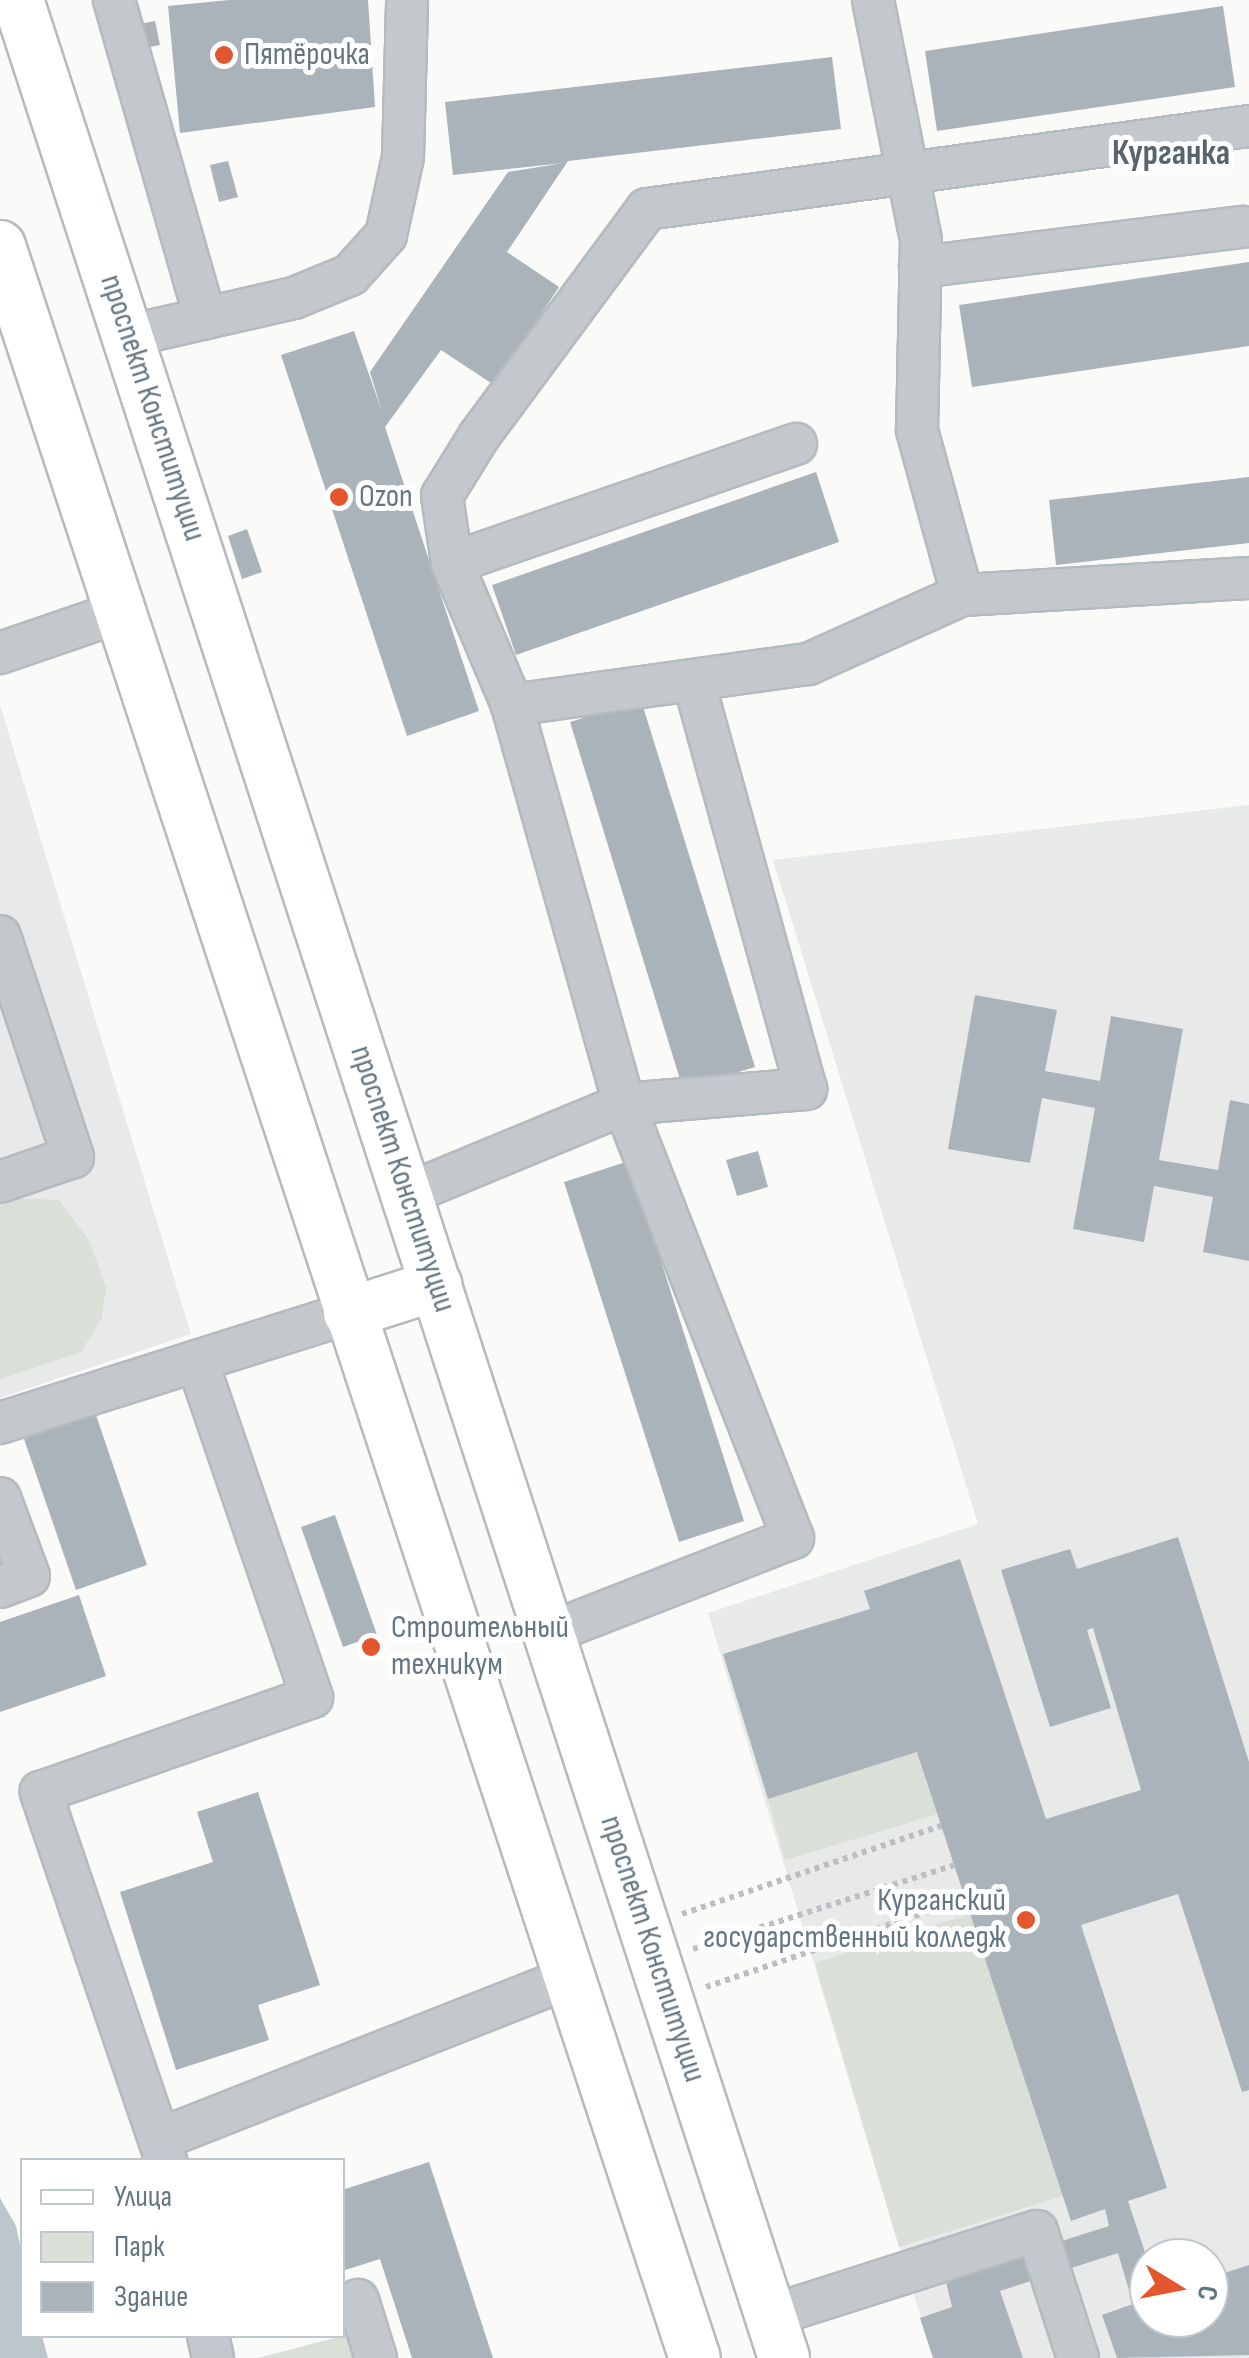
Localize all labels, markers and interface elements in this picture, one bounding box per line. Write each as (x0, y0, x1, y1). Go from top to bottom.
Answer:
place label: Пятёрочка (244, 36, 370, 74)
marker: Пятёрочка (213, 44, 235, 66)
district label: Курганка (1112, 133, 1230, 175)
street label: проспект Конституции (91, 270, 213, 546)
place label: Ozon (359, 478, 413, 516)
marker: Ozon (328, 486, 350, 508)
street label: проспект Конституции (341, 1041, 463, 1317)
place label: Строительный техникум (391, 1610, 569, 1685)
marker: Строительный техникум (360, 1636, 382, 1658)
street label: проспект Конституции (591, 1811, 713, 2087)
place label: Курганский государственный колледж (703, 1883, 1006, 1958)
marker: Курганский государственный колледж (1015, 1909, 1037, 1931)
legend (20, 2158, 345, 2338)
text: Улица (114, 2179, 172, 2215)
text: Парк (114, 2229, 165, 2265)
north arrow (1129, 2238, 1229, 2338)
text: Здание (114, 2279, 188, 2315)
text: С (1190, 2283, 1225, 2303)

